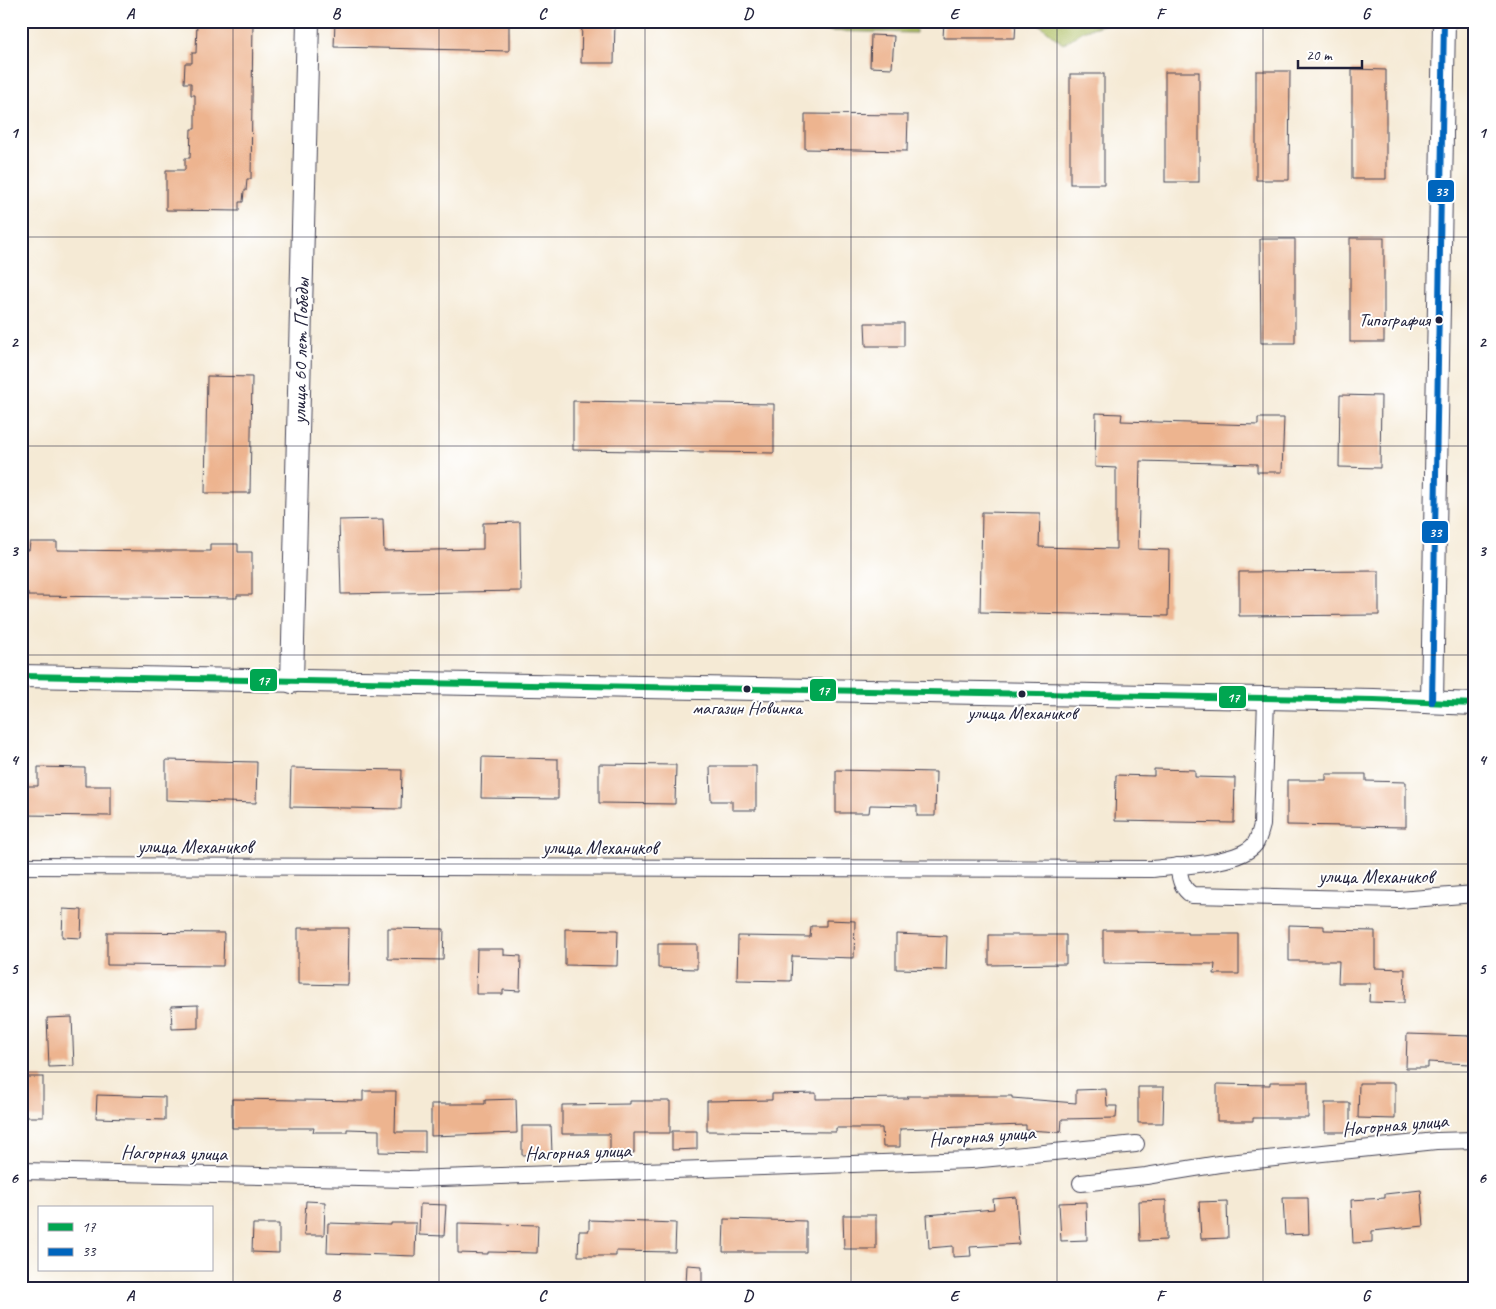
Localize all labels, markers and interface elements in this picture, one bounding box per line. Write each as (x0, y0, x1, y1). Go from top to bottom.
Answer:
text: A (126, 4, 136, 24)
text: B (332, 4, 342, 24)
text: C (538, 4, 548, 24)
text: D (743, 4, 754, 24)
text: E (950, 4, 961, 24)
text: F (1156, 4, 1167, 24)
text: G (1362, 4, 1372, 24)
scale bar (1298, 38, 1362, 70)
text: 20 m (1306, 46, 1333, 65)
text: 1 (10, 123, 19, 143)
text: 1 (1478, 123, 1487, 143)
line badge: 33 (1427, 179, 1455, 203)
text: 33 (1435, 183, 1449, 200)
street label: улица 60 лет Победы (286, 276, 314, 425)
place label: Типография (1359, 308, 1432, 332)
marker: Типография (1434, 315, 1444, 325)
text: 2 (10, 332, 19, 352)
text: 2 (1478, 332, 1487, 352)
line badge: 33 (1421, 520, 1449, 544)
text: 33 (1429, 524, 1443, 541)
text: 3 (10, 541, 19, 561)
text: 3 (1478, 541, 1487, 561)
line badge: 17 (249, 668, 278, 692)
text: 17 (257, 672, 271, 689)
line badge: 17 (809, 678, 837, 702)
text: 17 (817, 682, 831, 699)
marker: магазин Новинка (742, 684, 752, 694)
line badge: 17 (1218, 685, 1247, 709)
marker: улица Механиков (1017, 689, 1027, 699)
text: 17 (1227, 689, 1241, 706)
place label: магазин Новинка (692, 696, 804, 720)
place label: улица Механиков (966, 701, 1081, 725)
text: 4 (10, 750, 19, 770)
text: 4 (1478, 750, 1487, 770)
street label: улица Механиков (137, 834, 256, 859)
street label: улица Механиков (542, 835, 661, 860)
street label: улица Механиков (1318, 864, 1437, 889)
text: 5 (11, 959, 20, 979)
text: 5 (1479, 959, 1488, 979)
street label: Нагорная улица (1341, 1108, 1450, 1142)
street label: Нагорная улица (928, 1120, 1037, 1152)
street label: Нагорная улица (524, 1138, 633, 1166)
street label: Нагорная улица (121, 1140, 229, 1166)
text: 6 (10, 1168, 19, 1188)
text: 6 (1478, 1168, 1487, 1188)
legend (38, 1206, 212, 1272)
text: 17 (82, 1218, 97, 1237)
text: 33 (82, 1242, 97, 1261)
text: A (126, 1286, 136, 1306)
text: B (332, 1286, 342, 1306)
text: C (538, 1286, 548, 1306)
text: D (743, 1286, 754, 1306)
text: E (950, 1286, 961, 1306)
text: F (1156, 1286, 1167, 1306)
text: G (1362, 1286, 1372, 1306)

